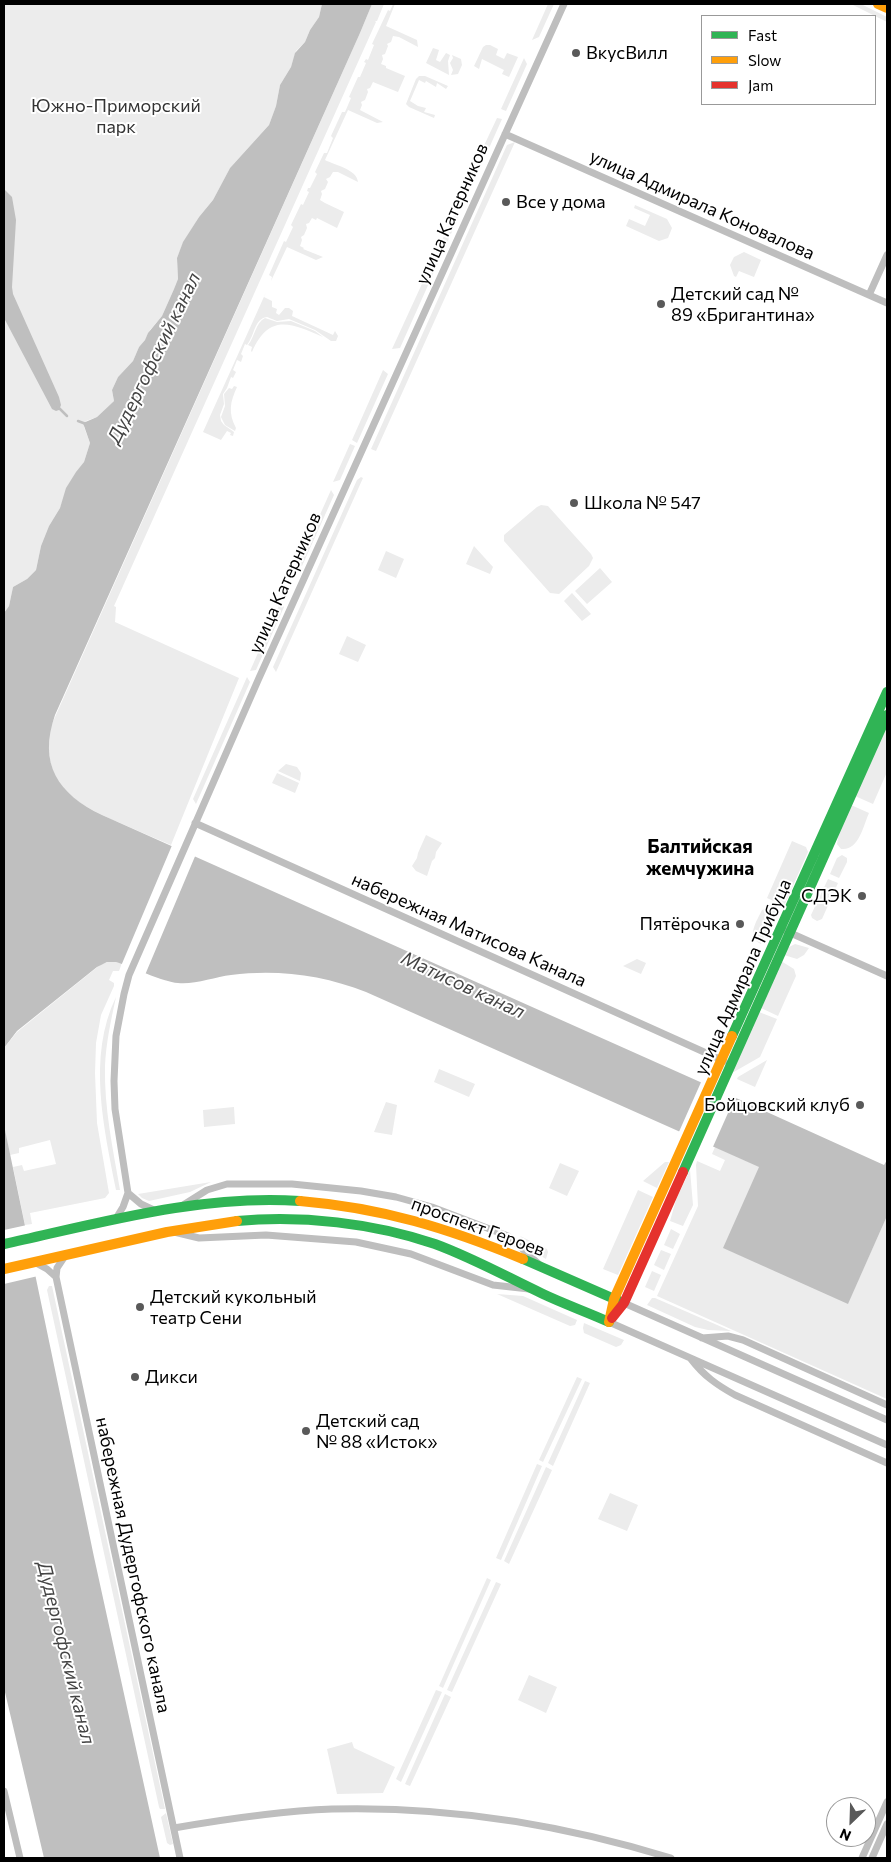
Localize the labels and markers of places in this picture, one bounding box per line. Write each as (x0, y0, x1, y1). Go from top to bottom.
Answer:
place label: ВкусВилл (586, 42, 668, 64)
marker: ВкусВилл (570, 47, 582, 59)
place label: Все у дома (516, 191, 606, 213)
marker: Все у дома (500, 196, 512, 208)
place label: Детский сад № 89 «Бригантина» (671, 283, 815, 326)
marker: Детский сад № 89 «Бригантина» (655, 298, 667, 310)
place label: Школа № 547 (584, 492, 701, 514)
marker: Школа № 547 (568, 497, 580, 509)
place label: СДЭК (801, 885, 852, 907)
marker: СДЭК (856, 890, 868, 902)
place label: Пятёрочка (639, 913, 730, 935)
marker: Пятёрочка (734, 918, 746, 930)
place label: Бойцовский клуб (704, 1094, 850, 1116)
marker: Бойцовский клуб (854, 1099, 866, 1111)
place label: Детский кукольный театр Сени (150, 1286, 317, 1328)
marker: Детский кукольный театр Сени (134, 1301, 146, 1313)
place label: Дикси (145, 1366, 198, 1388)
marker: Дикси (129, 1371, 141, 1383)
place label: Детский сад № 88 «Исток» (316, 1410, 437, 1452)
marker: Детский сад № 88 «Исток» (300, 1425, 312, 1437)

